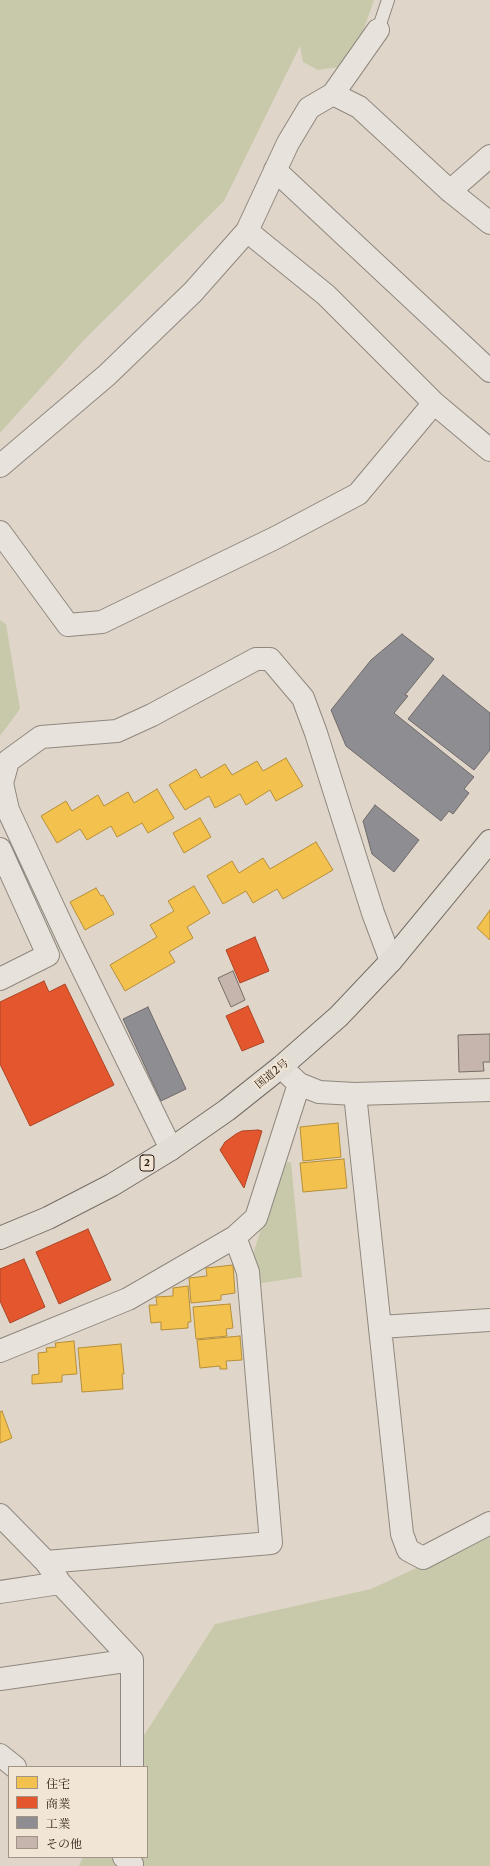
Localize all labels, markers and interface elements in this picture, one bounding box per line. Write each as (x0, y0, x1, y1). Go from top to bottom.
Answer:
street label: 国道2号 (253, 1056, 291, 1092)
road number: 2 (140, 1155, 154, 1171)
legend (8, 1766, 148, 1858)
text: 住宅 (46, 1776, 70, 1791)
text: 商業 (46, 1796, 70, 1811)
text: 工業 (46, 1816, 70, 1831)
text: その他 (46, 1836, 82, 1851)

